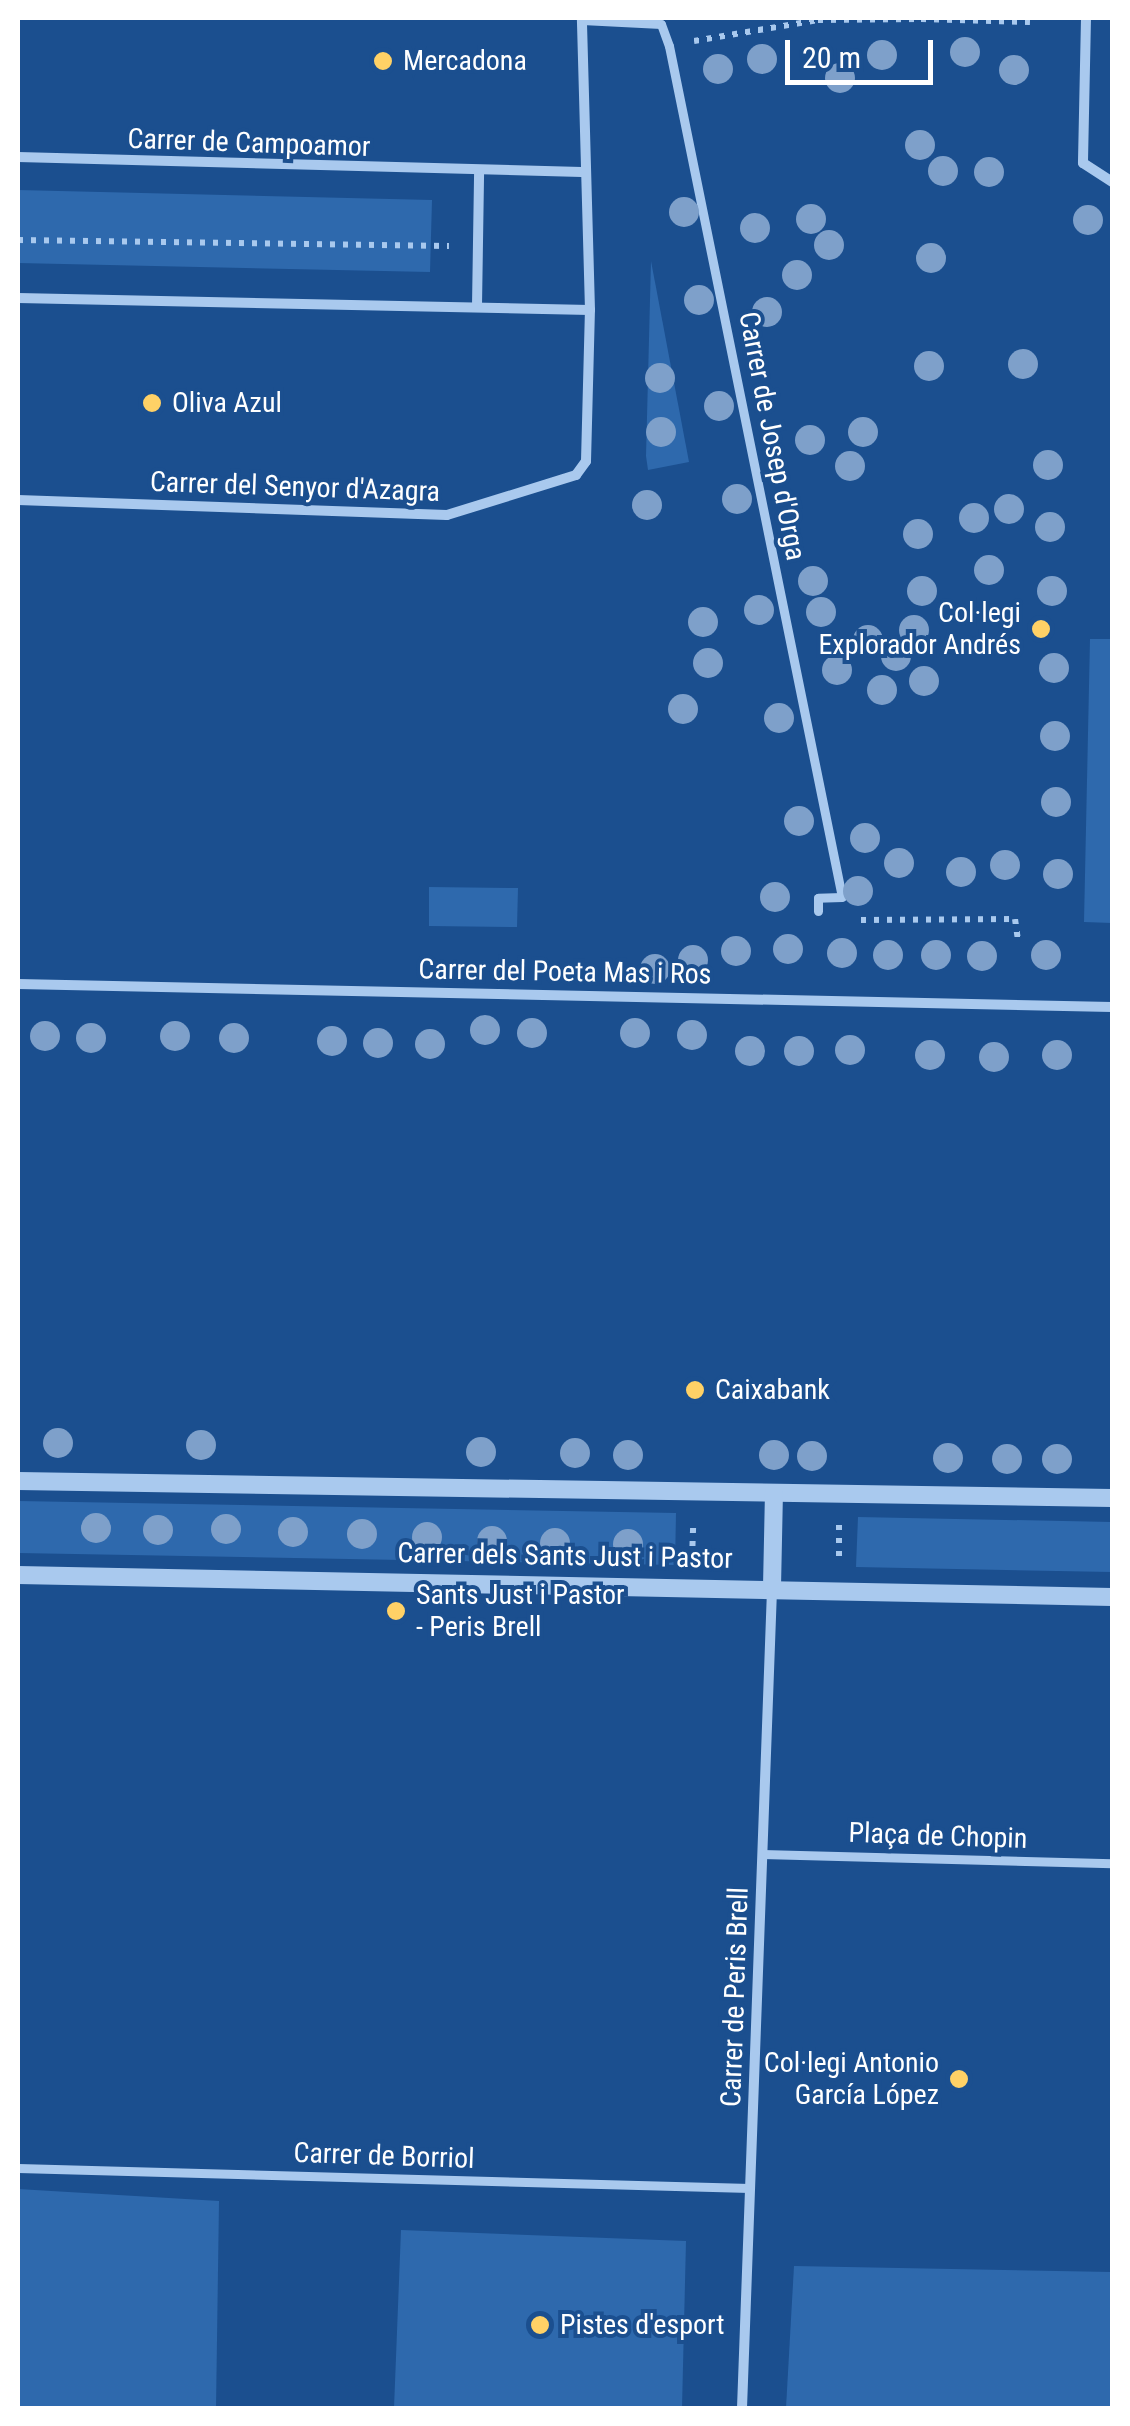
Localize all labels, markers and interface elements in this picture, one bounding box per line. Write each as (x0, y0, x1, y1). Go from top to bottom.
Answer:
scale bar (790, 20, 938, 82)
text: 20 m (802, 40, 861, 75)
place label: Mercadona (403, 44, 527, 78)
marker: Mercadona (372, 50, 394, 72)
street label: Carrer de Campoamor (127, 122, 371, 164)
street label: Carrer de Josep d'Orga (731, 309, 813, 563)
place label: Oliva Azul (172, 386, 282, 420)
marker: Oliva Azul (141, 392, 163, 414)
street label: Carrer del Senyor d'Azagra (149, 465, 441, 509)
place label: Col·legi Explorador Andrés (818, 596, 1021, 662)
marker: Col·legi Explorador Andrés (1030, 618, 1052, 640)
street label: Carrer del Poeta Mas i Ros (418, 953, 712, 991)
place label: Caixabank (715, 1373, 830, 1407)
marker: Caixabank (684, 1379, 706, 1401)
street label: Carrer dels Sants Just i Pastor (397, 1536, 733, 1576)
place label: Sants Just i Pastor - Peris Brell (416, 1578, 625, 1644)
marker: Sants Just i Pastor - Peris Brell (385, 1600, 407, 1622)
street label: Plaça de Chopin (848, 1816, 1028, 1856)
street label: Carrer de Peris Brell (714, 1887, 756, 2107)
place label: Col·legi Antonio García López (764, 2046, 939, 2112)
marker: Col·legi Antonio García López (948, 2068, 970, 2090)
street label: Carrer de Borriol (293, 2136, 475, 2176)
place label: Pistes d'esport (560, 2308, 725, 2342)
marker: Pistes d'esport (529, 2314, 551, 2336)

